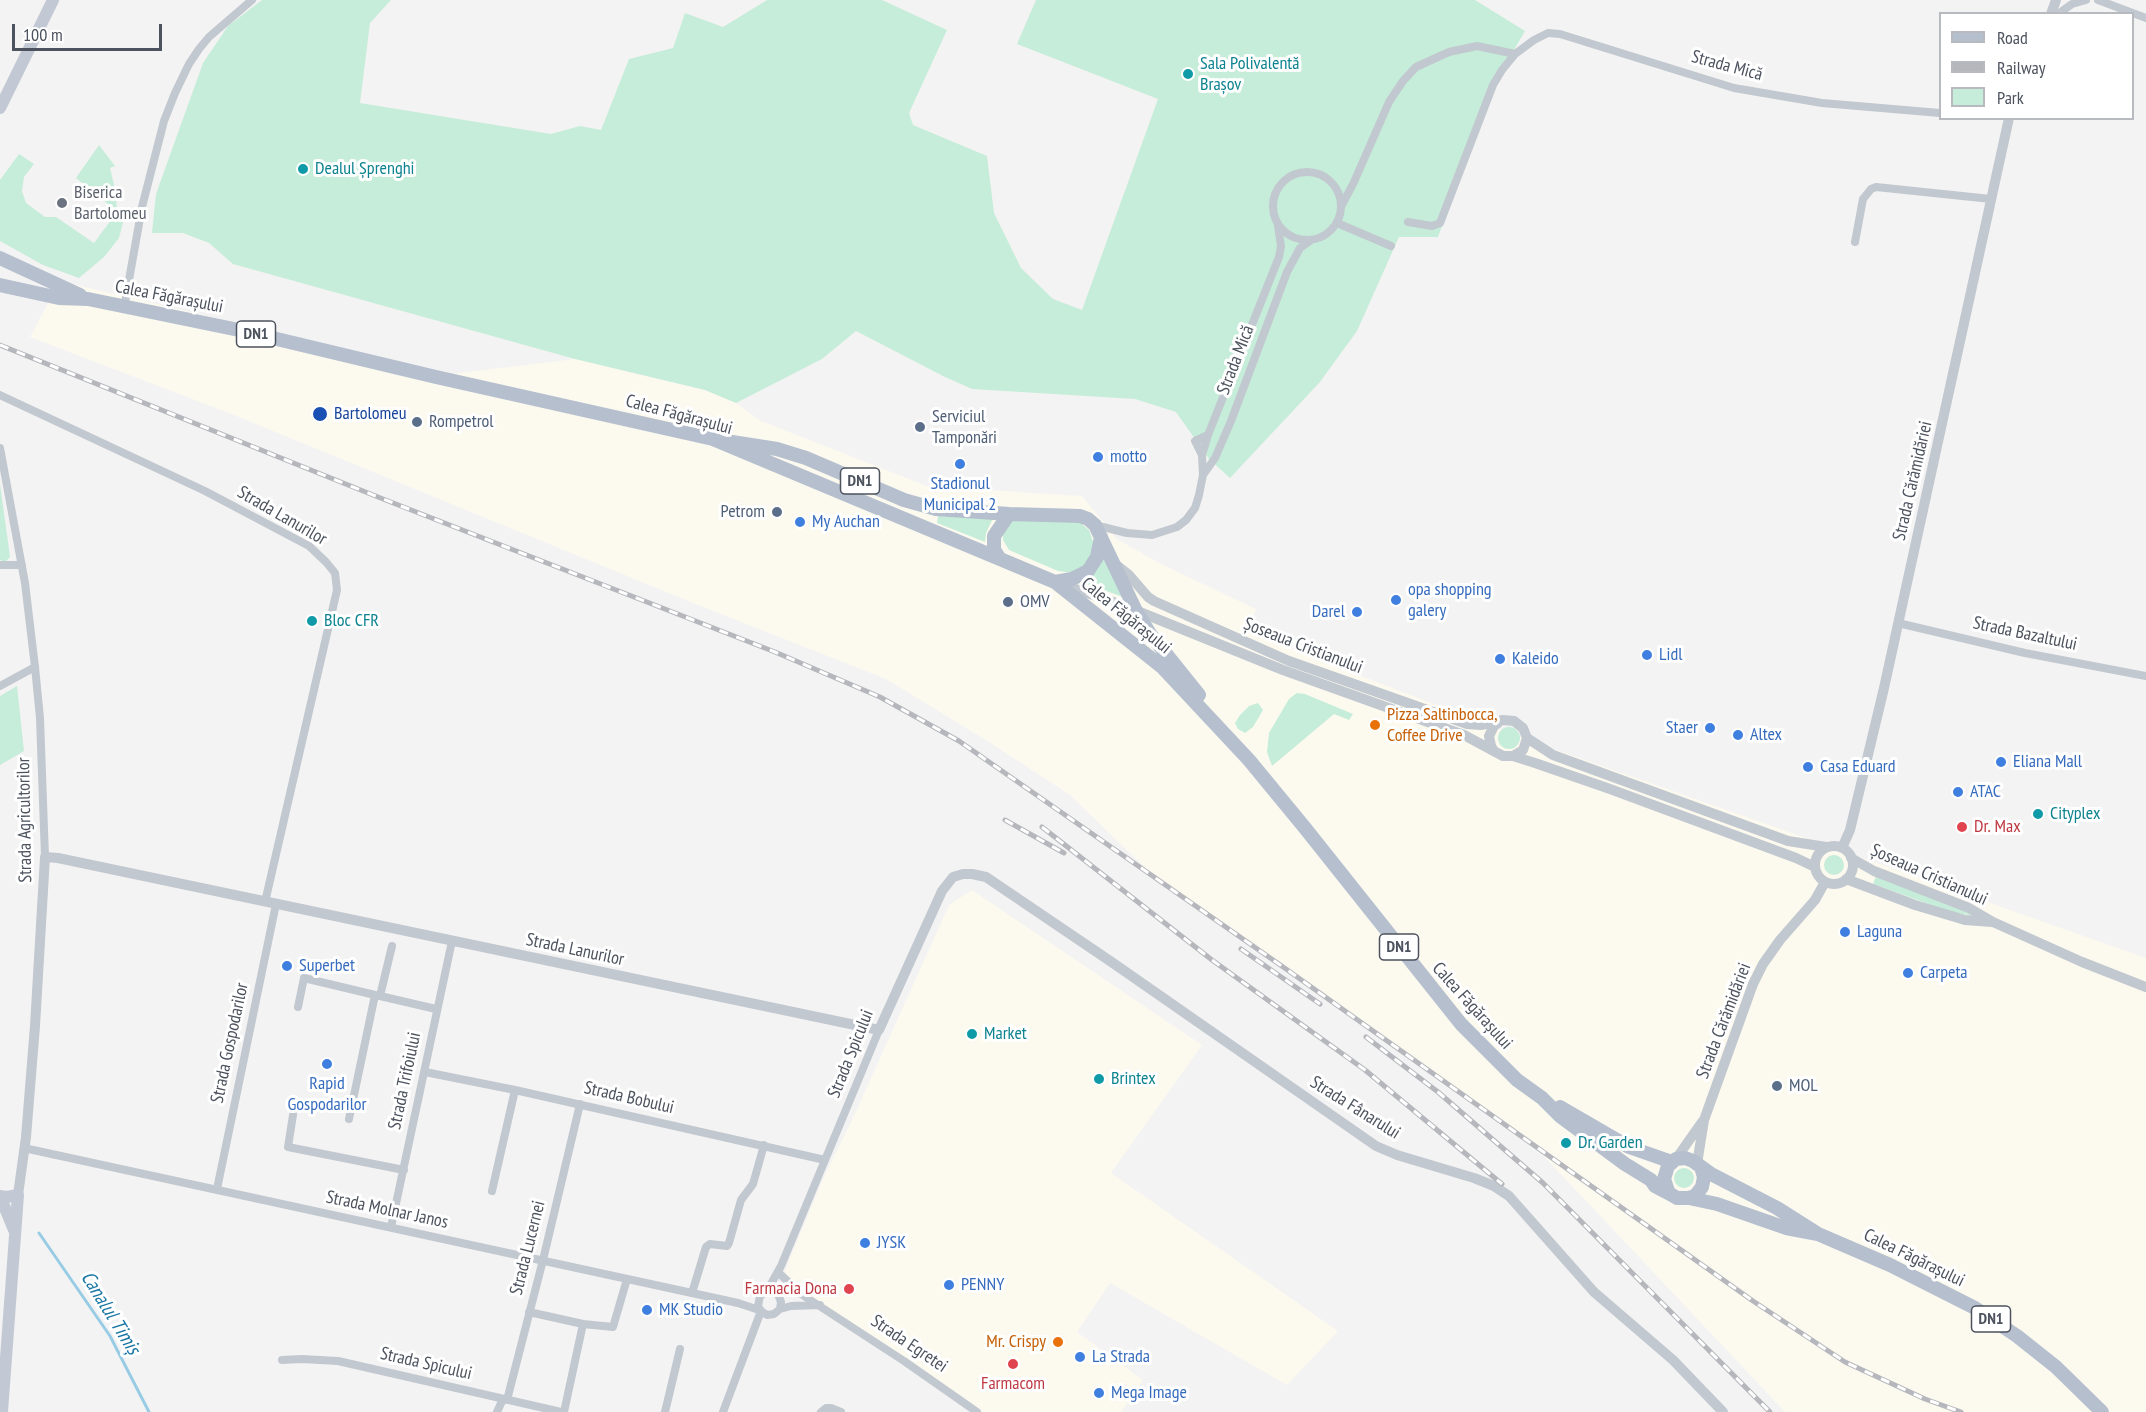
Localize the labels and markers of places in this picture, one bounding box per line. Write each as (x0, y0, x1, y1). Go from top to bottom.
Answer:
place label: Sala Polivalentă Brașov (1200, 53, 1299, 96)
marker: Sala Polivalentă Brașov (1181, 67, 1195, 81)
place label: Dealul Șprenghi (315, 158, 415, 180)
marker: Dealul Șprenghi (296, 162, 310, 176)
place label: Biserica Bartolomeu (74, 182, 147, 224)
marker: Biserica Bartolomeu (55, 196, 69, 210)
place label: Bartolomeu (334, 403, 407, 425)
marker: Bartolomeu (311, 405, 329, 423)
place label: Serviciul Tamponări (932, 406, 997, 448)
place label: Rompetrol (429, 411, 494, 433)
marker: Rompetrol (410, 415, 424, 429)
marker: Serviciul Tamponări (913, 420, 927, 434)
place label: motto (1110, 446, 1147, 468)
marker: motto (1091, 450, 1105, 464)
marker: Stadionul Municipal 2 (953, 457, 967, 471)
place label: Stadionul Municipal 2 (924, 473, 996, 516)
place label: Petrom (721, 501, 765, 523)
marker: Petrom (770, 505, 784, 519)
place label: My Auchan (812, 511, 880, 533)
marker: My Auchan (793, 515, 807, 529)
place label: opa shopping galery (1408, 579, 1492, 622)
place label: OMV (1020, 591, 1050, 613)
marker: opa shopping galery (1389, 593, 1403, 607)
marker: OMV (1001, 595, 1015, 609)
place label: Darel (1312, 601, 1345, 623)
marker: Darel (1350, 605, 1364, 619)
place label: Bloc CFR (324, 610, 379, 632)
marker: Bloc CFR (305, 614, 319, 628)
place label: Lidl (1659, 644, 1682, 666)
place label: Kaleido (1512, 648, 1559, 670)
marker: Lidl (1640, 648, 1654, 662)
marker: Kaleido (1493, 652, 1507, 666)
place label: Pizza Saltinbocca, Coffee Drive (1387, 704, 1498, 746)
place label: Staer (1666, 717, 1698, 739)
marker: Pizza Saltinbocca, Coffee Drive (1368, 718, 1382, 732)
marker: Staer (1703, 721, 1717, 735)
place label: Altex (1750, 724, 1782, 746)
marker: Altex (1731, 728, 1745, 742)
place label: Eliana Mall (2013, 751, 2082, 773)
marker: Eliana Mall (1994, 755, 2008, 769)
place label: Casa Eduard (1820, 756, 1896, 778)
marker: Casa Eduard (1801, 760, 1815, 774)
place label: ATAC (1970, 781, 2001, 803)
marker: ATAC (1951, 785, 1965, 799)
place label: Cityplex (2050, 803, 2100, 825)
marker: Cityplex (2031, 807, 2045, 821)
place label: Dr. Max (1974, 816, 2021, 838)
marker: Dr. Max (1955, 820, 1969, 834)
place label: Laguna (1857, 921, 1902, 943)
marker: Laguna (1838, 925, 1852, 939)
place label: Superbet (299, 955, 355, 977)
marker: Superbet (280, 959, 294, 973)
place label: Carpeta (1920, 962, 1968, 984)
marker: Carpeta (1901, 966, 1915, 980)
place label: Market (984, 1023, 1027, 1045)
marker: Market (965, 1027, 979, 1041)
marker: Rapid Gospodarilor (320, 1057, 334, 1071)
place label: Brintex (1111, 1068, 1156, 1090)
marker: Brintex (1092, 1072, 1106, 1086)
place label: Rapid Gospodarilor (287, 1073, 367, 1116)
place label: MOL (1789, 1075, 1818, 1097)
marker: MOL (1770, 1079, 1784, 1093)
place label: Dr. Garden (1578, 1132, 1643, 1154)
marker: Dr. Garden (1559, 1136, 1573, 1150)
place label: JYSK (877, 1232, 906, 1254)
marker: JYSK (858, 1236, 872, 1250)
place label: PENNY (961, 1274, 1004, 1296)
place label: Farmacia Dona (745, 1278, 837, 1300)
marker: PENNY (942, 1278, 956, 1292)
marker: Farmacia Dona (842, 1282, 856, 1296)
place label: MK Studio (659, 1299, 723, 1321)
marker: MK Studio (640, 1303, 654, 1317)
place label: Mr. Crispy (986, 1331, 1046, 1353)
marker: Mr. Crispy (1051, 1335, 1065, 1349)
place label: La Strada (1092, 1346, 1150, 1368)
marker: La Strada (1073, 1350, 1087, 1364)
marker: Farmacom (1006, 1357, 1020, 1371)
place label: Farmacom (981, 1373, 1045, 1395)
place label: Mega Image (1111, 1382, 1187, 1404)
marker: Mega Image (1092, 1386, 1106, 1400)

